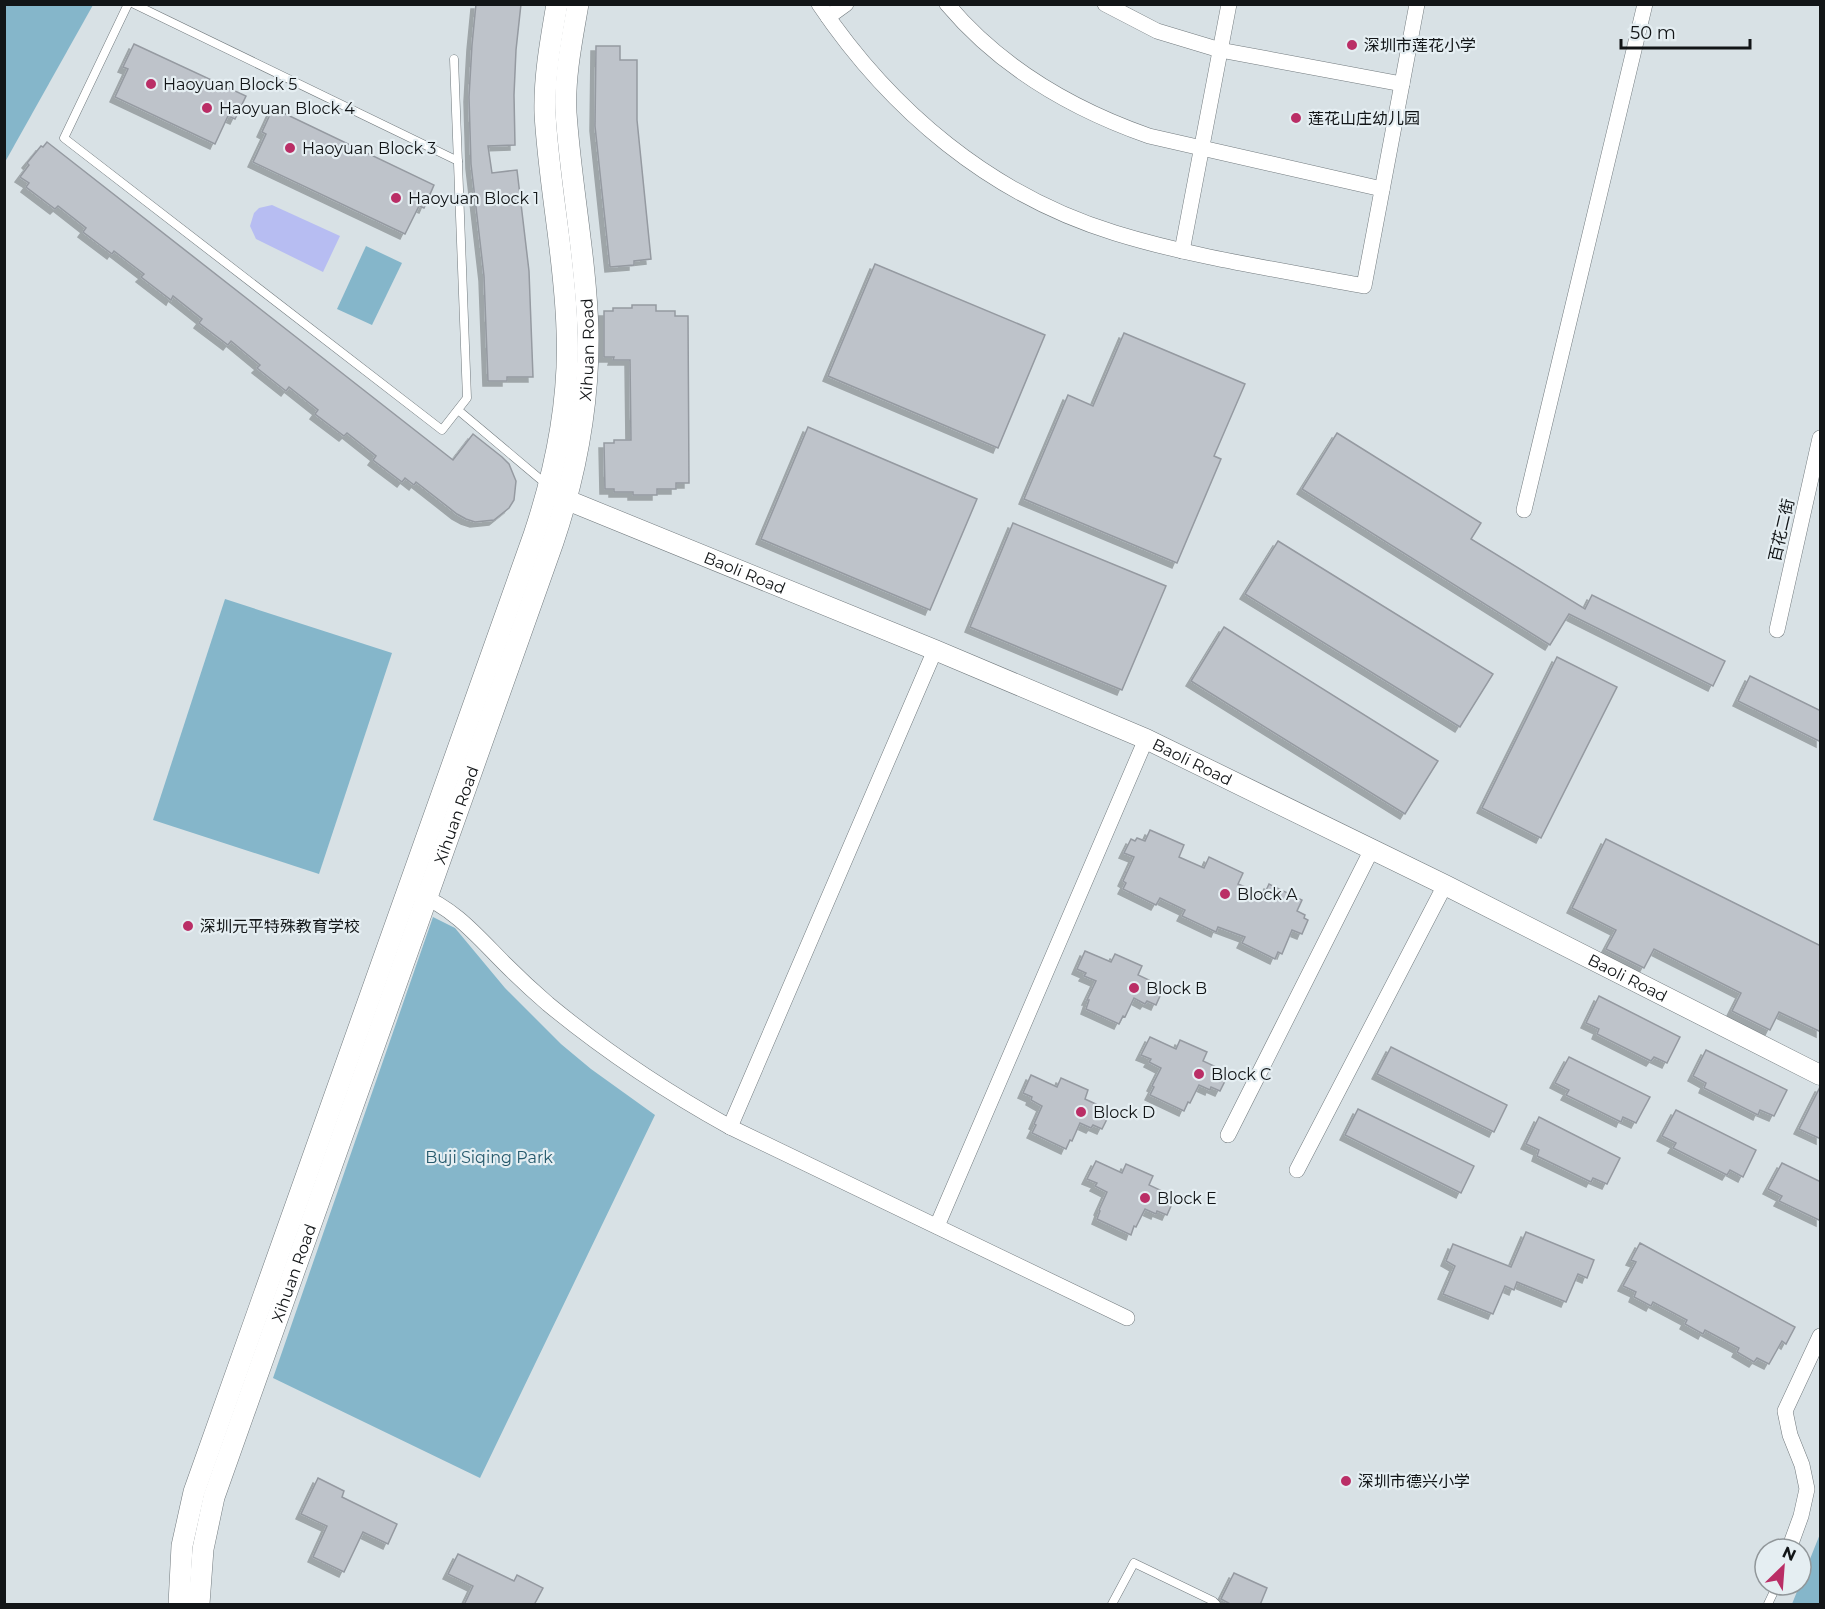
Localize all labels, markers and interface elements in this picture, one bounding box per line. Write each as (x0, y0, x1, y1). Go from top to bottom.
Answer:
scale bar (1621, 12, 1750, 50)
text: 50 m (1630, 22, 1676, 44)
place label: 深圳市莲花小学 (1364, 36, 1476, 55)
marker: 深圳市莲花小学 (1345, 38, 1359, 52)
place label: Haoyuan Block 5 (163, 75, 297, 94)
marker: Haoyuan Block 5 (144, 77, 158, 91)
place label: Haoyuan Block 4 (219, 99, 355, 118)
marker: Haoyuan Block 4 (200, 101, 214, 115)
place label: 莲花山庄幼儿园 (1308, 109, 1420, 128)
marker: 莲花山庄幼儿园 (1289, 111, 1303, 125)
place label: Haoyuan Block 3 (302, 139, 436, 158)
marker: Haoyuan Block 3 (283, 141, 297, 155)
place label: Haoyuan Block 1 (408, 189, 539, 208)
marker: Haoyuan Block 1 (389, 191, 403, 205)
street label: Xihuan Road (576, 298, 598, 402)
street label: 百花二街 (1765, 497, 1798, 563)
street label: Baoli Road (701, 548, 788, 598)
street label: Baoli Road (1149, 735, 1235, 790)
street label: Xihuan Road (430, 764, 483, 867)
place label: Block A (1237, 885, 1298, 904)
marker: Block A (1218, 887, 1232, 901)
place label: 深圳元平特殊教育学校 (200, 917, 360, 936)
marker: 深圳元平特殊教育学校 (181, 919, 195, 933)
street label: Baoli Road (1585, 950, 1670, 1006)
place label: Block B (1146, 979, 1207, 998)
marker: Block B (1127, 981, 1141, 995)
place label: Block C (1211, 1065, 1271, 1084)
marker: Block C (1192, 1067, 1206, 1081)
place label: Block D (1093, 1103, 1155, 1122)
marker: Block D (1074, 1105, 1088, 1119)
park label: Buji Siqing Park (425, 1148, 553, 1167)
place label: Block E (1157, 1189, 1217, 1208)
marker: Block E (1138, 1191, 1152, 1205)
street label: Xihuan Road (268, 1222, 320, 1325)
place label: 深圳市德兴小学 (1358, 1472, 1470, 1491)
marker: 深圳市德兴小学 (1339, 1474, 1353, 1488)
north arrow (1753, 1537, 1813, 1597)
text: N (1779, 1543, 1799, 1565)

